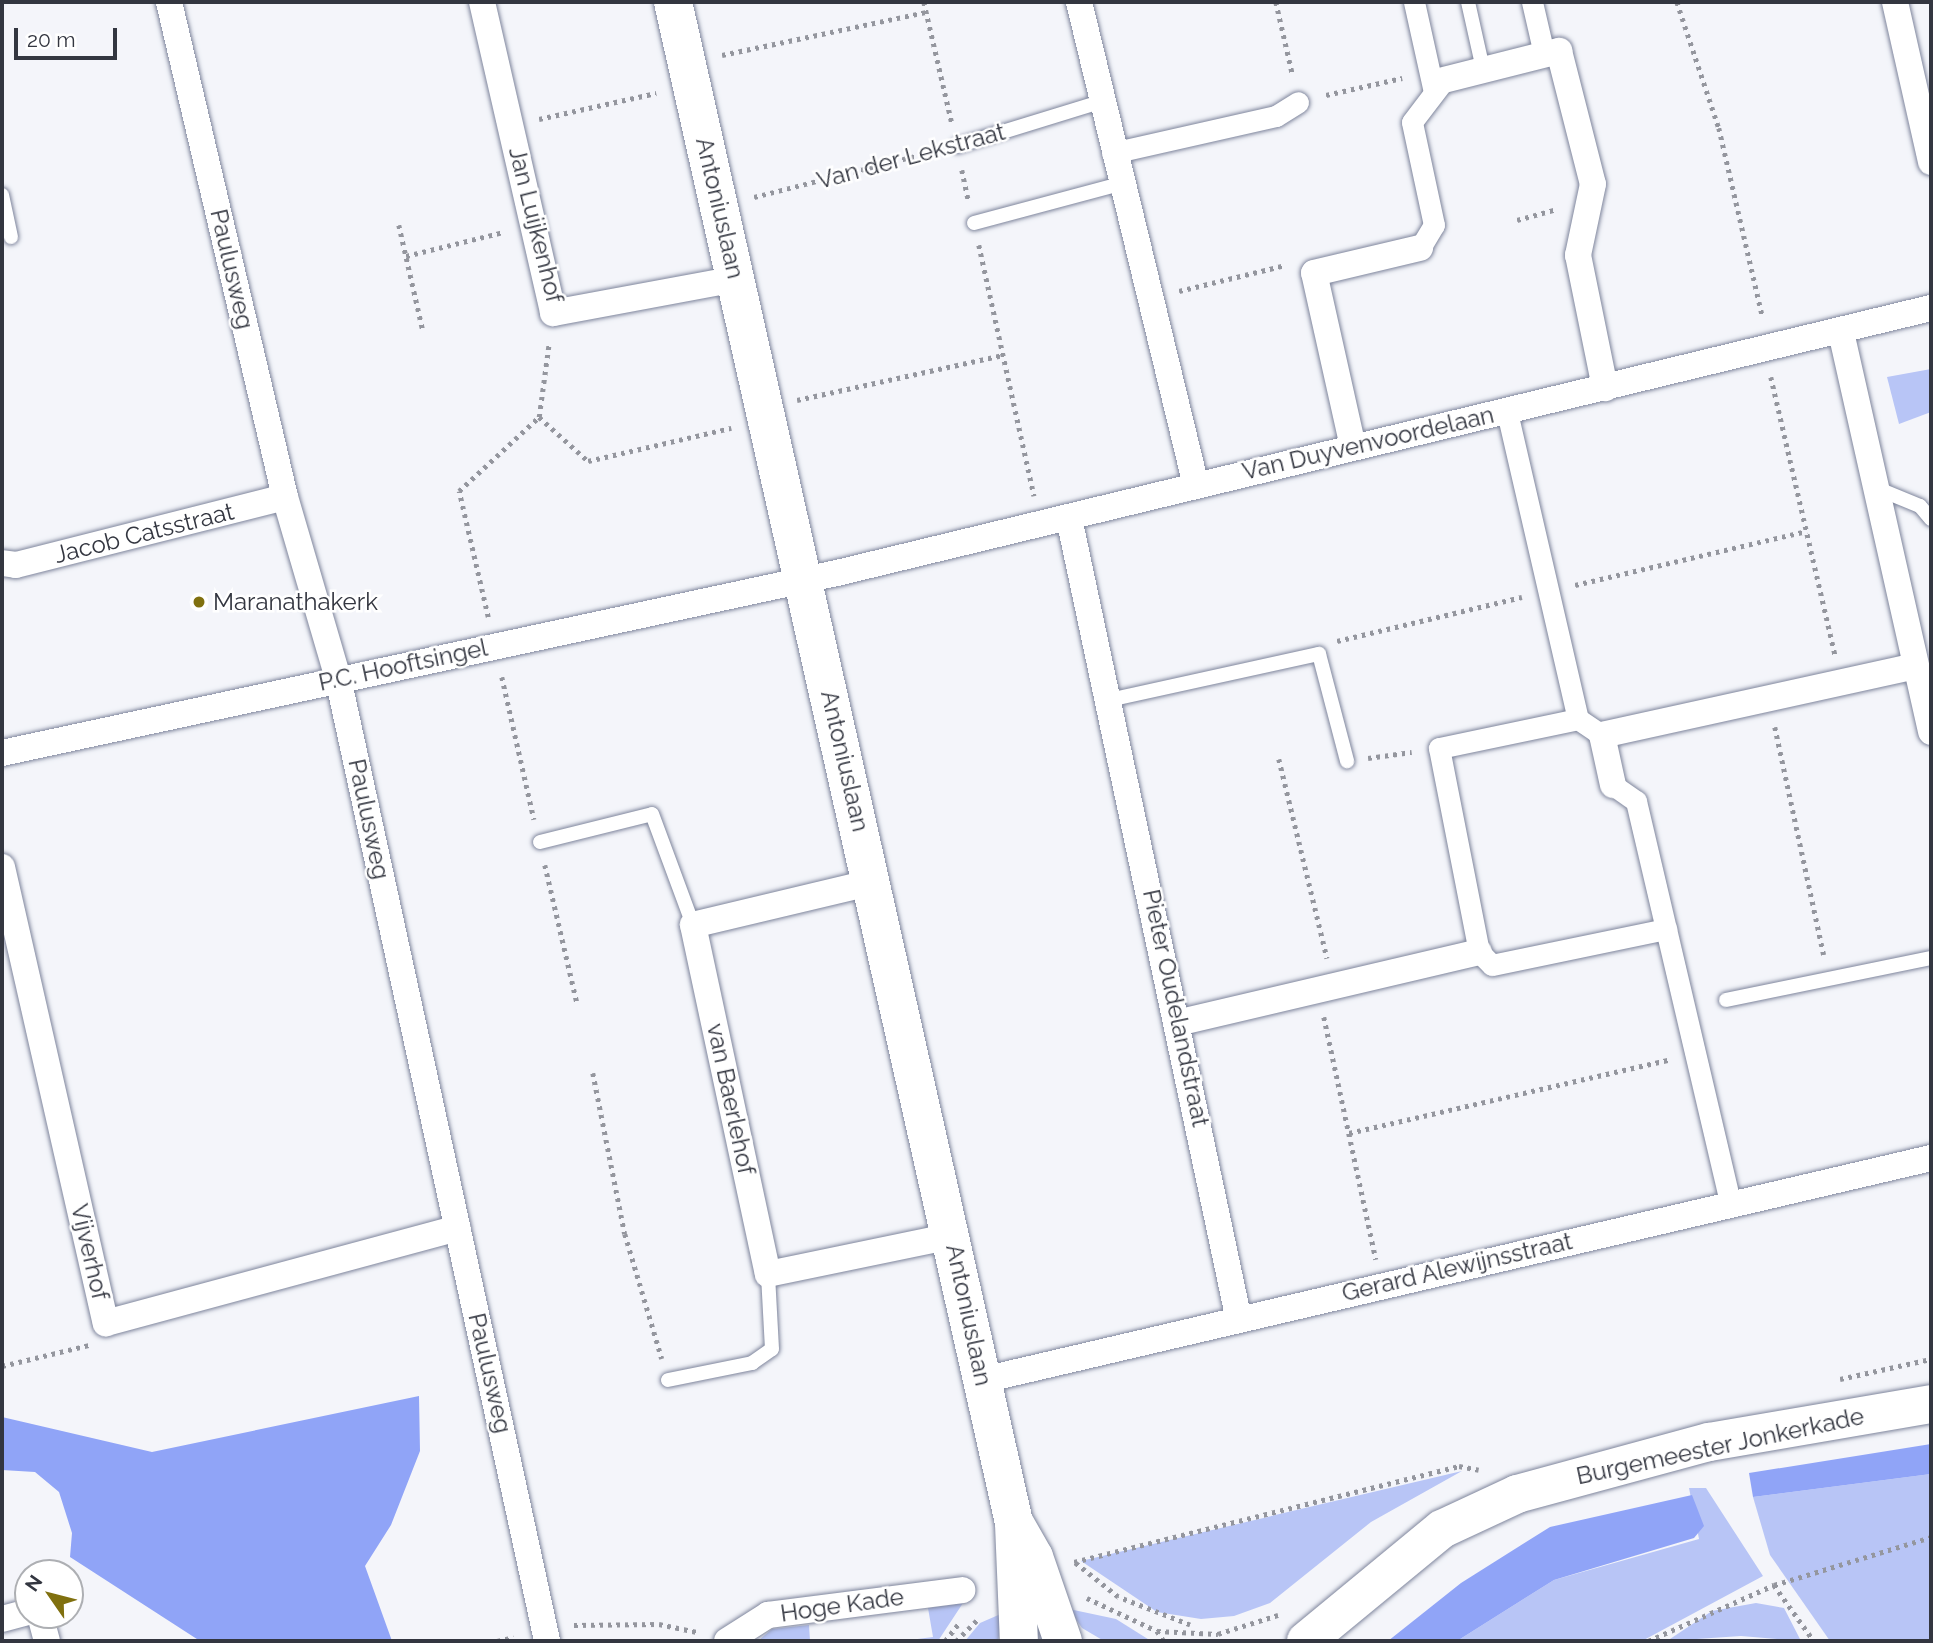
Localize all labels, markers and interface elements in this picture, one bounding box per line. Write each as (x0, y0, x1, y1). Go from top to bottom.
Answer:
scale bar (18, 14, 121, 58)
text: 20 m (27, 27, 75, 52)
street label: Van der Lekstraat (813, 117, 1009, 195)
street label: Antoniuslaan (690, 135, 750, 281)
street label: Jan Luijkenhof (503, 144, 569, 306)
street label: Paulusweg (204, 206, 260, 332)
street label: Van Duyvenvoordelaan (1239, 400, 1497, 486)
street label: Jacob Catsstraat (51, 497, 237, 569)
place label: Maranathakerk (213, 588, 378, 616)
marker: Maranathakerk (191, 594, 207, 610)
street label: P.C. Hooftsingel (316, 633, 490, 697)
street label: Antoniuslaan (815, 688, 875, 834)
street label: Paulusweg (342, 756, 396, 882)
street label: Pieter Oudelandstraat (1137, 886, 1215, 1130)
street label: van Baerlehof (701, 1021, 761, 1177)
street label: Vijverhof (65, 1201, 115, 1303)
street label: Gerard Alewijnsstraat (1339, 1226, 1575, 1308)
street label: Antoniuslaan (940, 1242, 998, 1388)
street label: Paulusweg (462, 1310, 518, 1436)
street label: Burgemeester Jonkerkade (1573, 1401, 1867, 1491)
north arrow (14, 1559, 84, 1629)
text: N (20, 1571, 47, 1595)
street label: Hoge Kade (778, 1582, 906, 1628)

